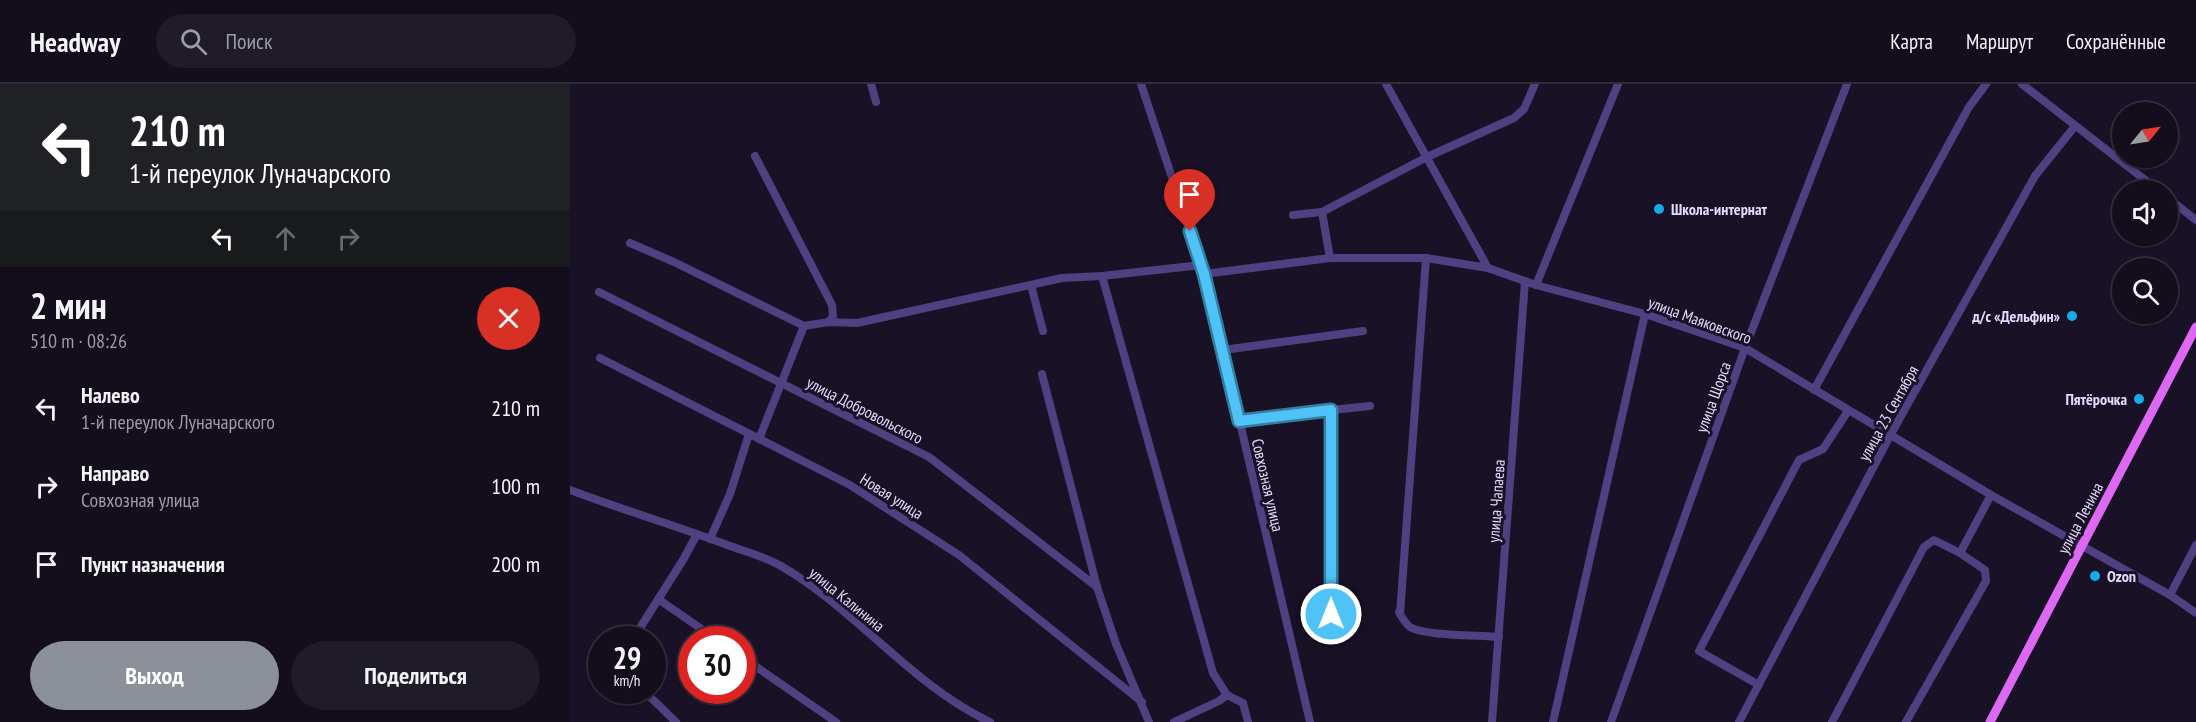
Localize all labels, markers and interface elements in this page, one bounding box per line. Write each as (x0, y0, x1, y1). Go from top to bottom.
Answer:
search box (156, 14, 576, 68)
text: Headway (30, 23, 120, 60)
icon: search (177, 25, 210, 58)
text: Поиск (225, 27, 272, 55)
text: Карта (1890, 28, 1933, 55)
text: Маршрут (1966, 28, 2033, 55)
text: Сохранённые (2066, 28, 2166, 55)
north arrow (2112, 102, 2178, 168)
map controls (2112, 102, 2178, 324)
text: 210 m (129, 103, 226, 158)
icon: left (30, 108, 108, 186)
text: 1-й переулок Луначарского (129, 156, 391, 190)
pin (1164, 169, 1215, 231)
icon: arrive (1173, 178, 1206, 211)
button: sound (2112, 180, 2178, 246)
place label: Школа-интернат (1671, 199, 1768, 219)
marker: Школа-интернат (1652, 202, 1666, 216)
icon: left (206, 222, 239, 255)
icon: ahead (269, 222, 302, 255)
icon: right (332, 222, 365, 255)
button: search (2112, 258, 2178, 324)
text: 2 мин (30, 282, 107, 329)
button: close (477, 287, 540, 350)
street label: улица Маяковского (1646, 292, 1755, 348)
place label: д/с «Дельфин» (1971, 306, 2061, 326)
marker: д/с «Дельфин» (2065, 309, 2079, 323)
text: 510 m · 08:26 (30, 328, 127, 354)
street label: улица Щорса (1691, 359, 1735, 435)
street label: улица 23 Сентября (1854, 362, 1922, 464)
street label: улица Добровольского (803, 372, 927, 448)
text: Налево (81, 381, 140, 409)
place label: Пятёрочка (2065, 389, 2127, 409)
icon: left (30, 392, 63, 425)
marker: Пятёрочка (2132, 392, 2146, 406)
text: 210 m (491, 394, 540, 422)
text: 1-й переулок Луначарского (81, 409, 275, 435)
street label: Совхозная улица (1248, 437, 1288, 533)
text: Направо (81, 459, 149, 487)
street label: улица Чапаева (1483, 459, 1509, 543)
street label: Новая улица (857, 469, 927, 523)
icon: right (30, 470, 63, 503)
text: 100 m (491, 472, 540, 500)
street label: улица Ленина (2053, 479, 2107, 557)
text: Совхозная улица (81, 487, 199, 513)
icon: arrive (30, 548, 63, 581)
text: Пункт назначения (81, 550, 225, 578)
text: 200 m (491, 550, 540, 578)
street label: улица Калинина (805, 562, 889, 636)
place label: Ozon (2107, 566, 2136, 586)
marker: Ozon (2088, 569, 2102, 583)
position arrow (1299, 582, 1363, 646)
speed limit sign: 30 (678, 626, 756, 704)
text: 29 (613, 638, 641, 677)
button: Выход (30, 641, 279, 710)
button: Поделиться (291, 641, 540, 710)
text: km/h (614, 671, 640, 690)

